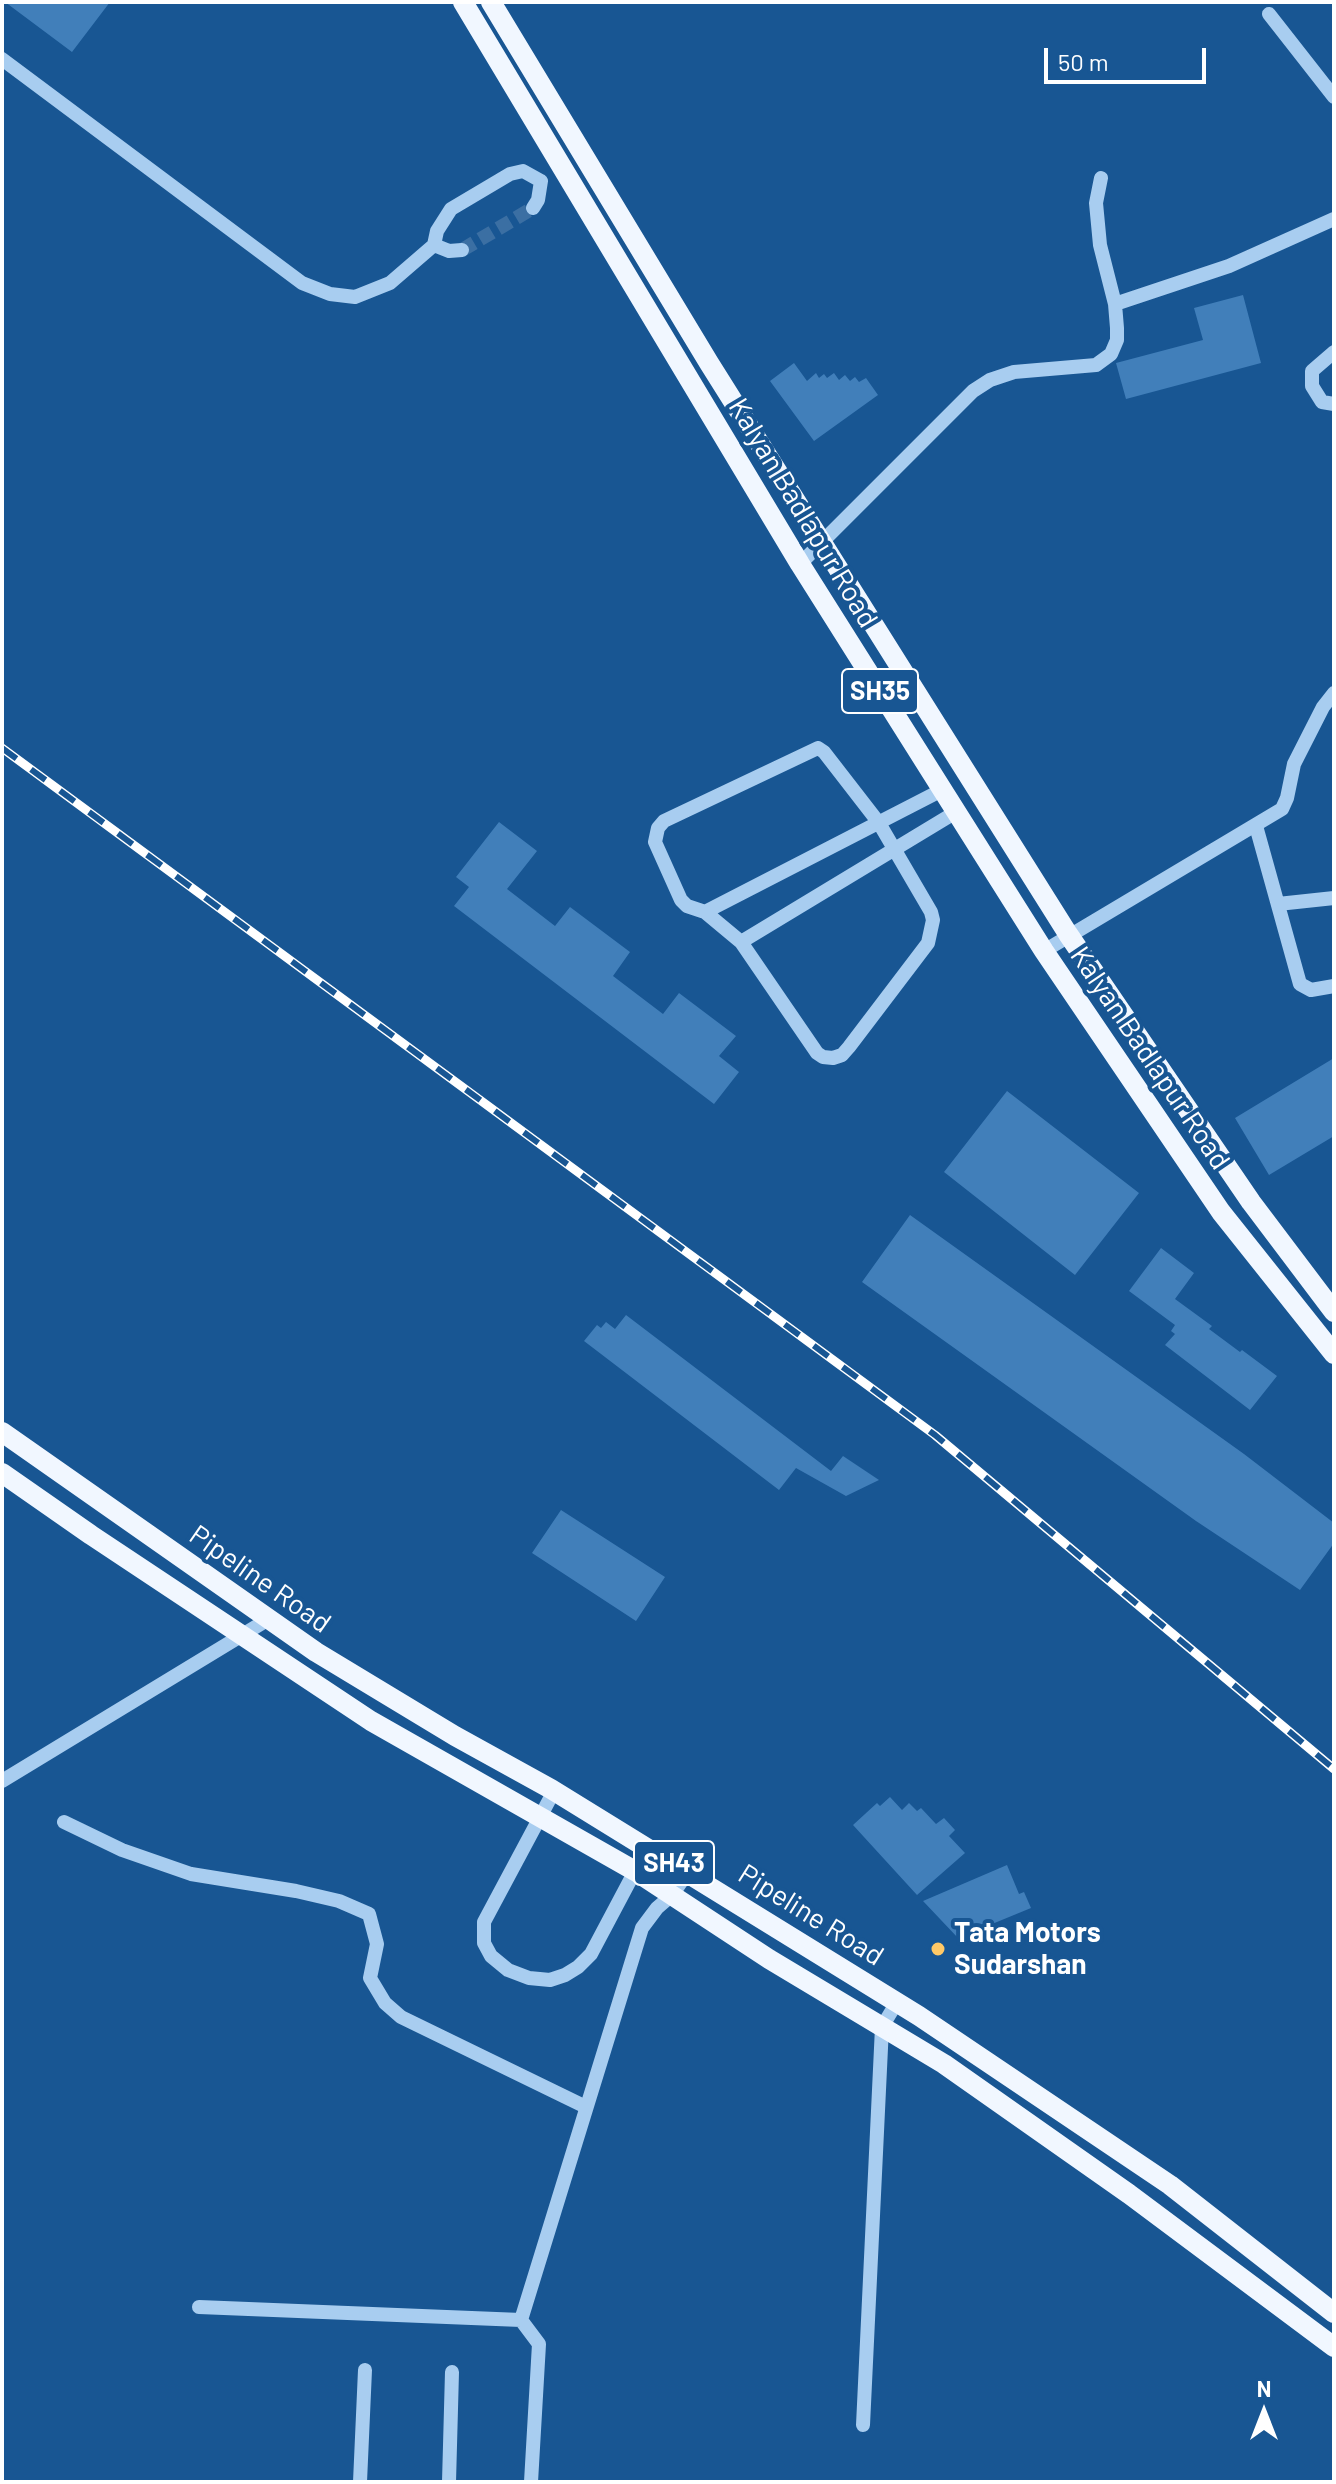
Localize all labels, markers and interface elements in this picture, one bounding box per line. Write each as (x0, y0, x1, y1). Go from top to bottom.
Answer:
scale bar (1048, 32, 1210, 82)
text: 50 m (1058, 47, 1109, 76)
street label: Kalyan Badlapur Road (721, 392, 885, 634)
road number: SH35 (842, 669, 918, 713)
street label: Kalyan Badlapur Road (1063, 940, 1237, 1176)
street label: Pipeline Road (183, 1518, 337, 1640)
road number: SH43 (634, 1841, 714, 1885)
street label: Pipeline Road (732, 1857, 890, 1973)
place label: Tata Motors Sudarshan (954, 1916, 1101, 1982)
marker: Tata Motors Sudarshan (929, 1940, 947, 1958)
north arrow (1224, 2372, 1304, 2452)
text: N (1257, 2375, 1271, 2401)

